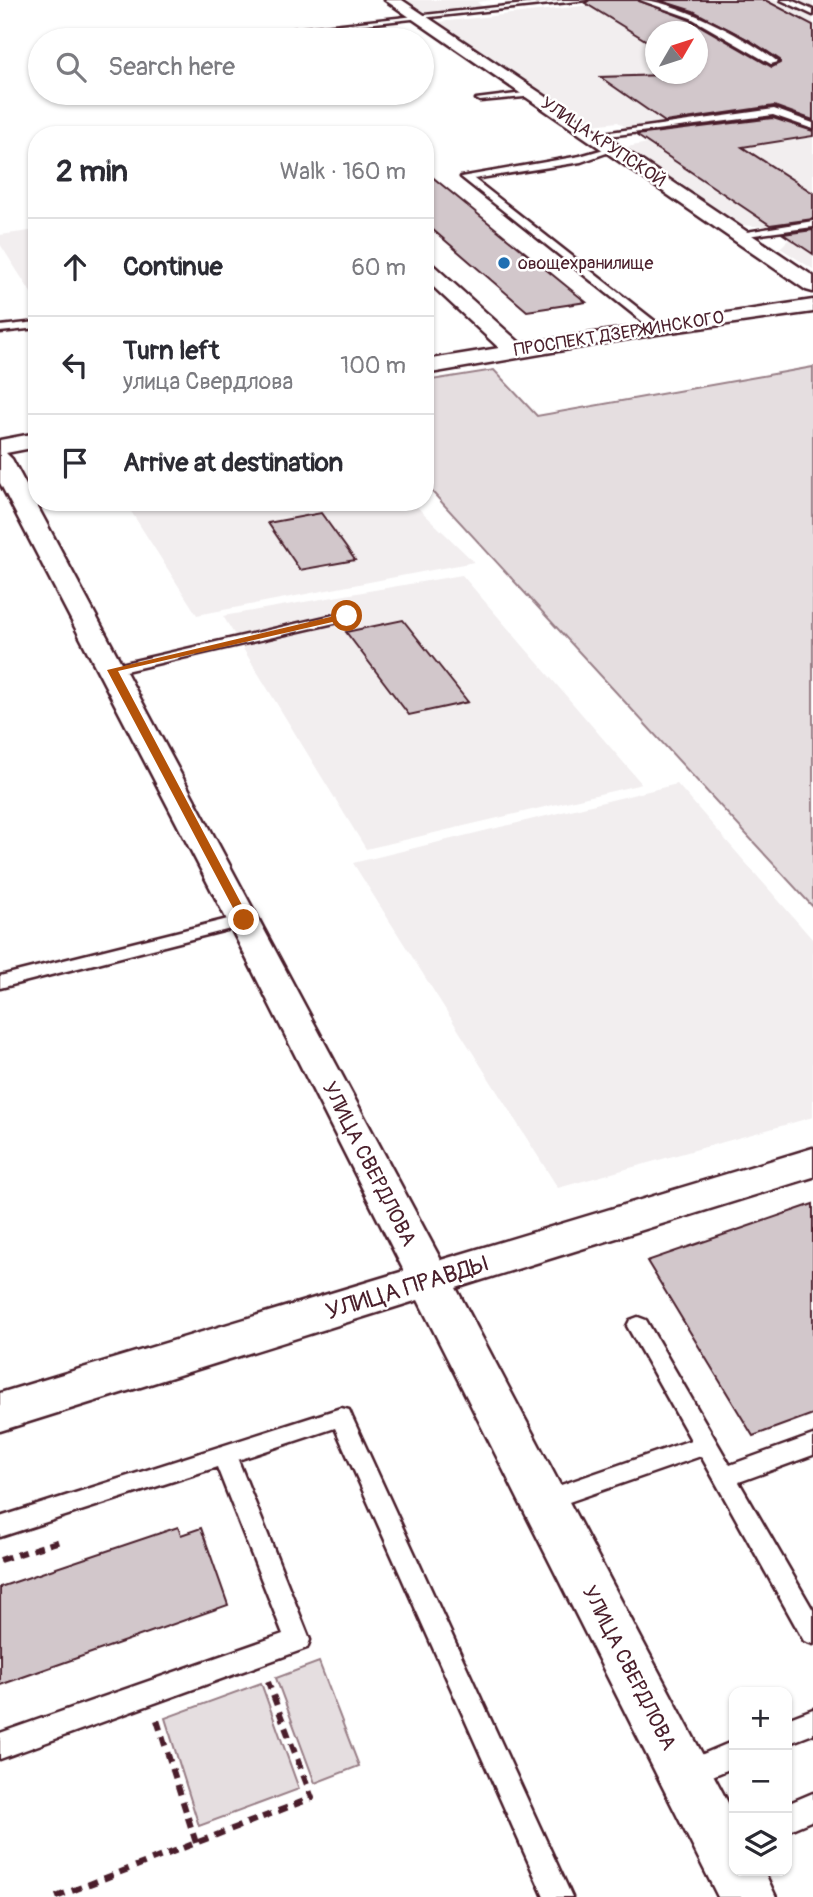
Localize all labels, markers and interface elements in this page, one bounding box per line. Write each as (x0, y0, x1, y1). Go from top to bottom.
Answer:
north arrow (645, 21, 708, 84)
search box (28, 28, 434, 105)
icon: search (52, 48, 90, 86)
text: Search here (108, 51, 235, 83)
street label: УЛИЦА КРУПСКОЙ (536, 92, 670, 192)
text: 2 min (56, 153, 128, 190)
text: Walk · 160 m (280, 157, 406, 186)
icon: ahead (56, 248, 94, 286)
text: Continue (123, 251, 223, 283)
place label: овощехранилище (518, 252, 653, 275)
text: 60 m (351, 253, 406, 282)
marker: овощехранилище (496, 255, 512, 271)
street label: ПРОСПЕКТ ДЗЕРЖИНСКОГО (512, 306, 726, 362)
text: Turn left (123, 335, 219, 367)
icon: left (56, 346, 94, 384)
text: 100 m (340, 351, 406, 380)
text: улица Свердлова (123, 367, 293, 396)
icon: arrive (56, 444, 94, 482)
text: Arrive at destination (123, 447, 343, 479)
route start (331, 600, 362, 631)
route end (228, 904, 259, 935)
street label: УЛИЦА СВЕРДЛОВА (316, 1077, 422, 1251)
street label: УЛИЦА ПРАВДЫ (322, 1250, 492, 1326)
street label: УЛИЦА СВЕРДЛОВА (576, 1581, 682, 1755)
map controls (729, 1687, 792, 1876)
button: + (729, 1687, 792, 1750)
button: − (729, 1750, 792, 1813)
button: layers (729, 1813, 792, 1876)

